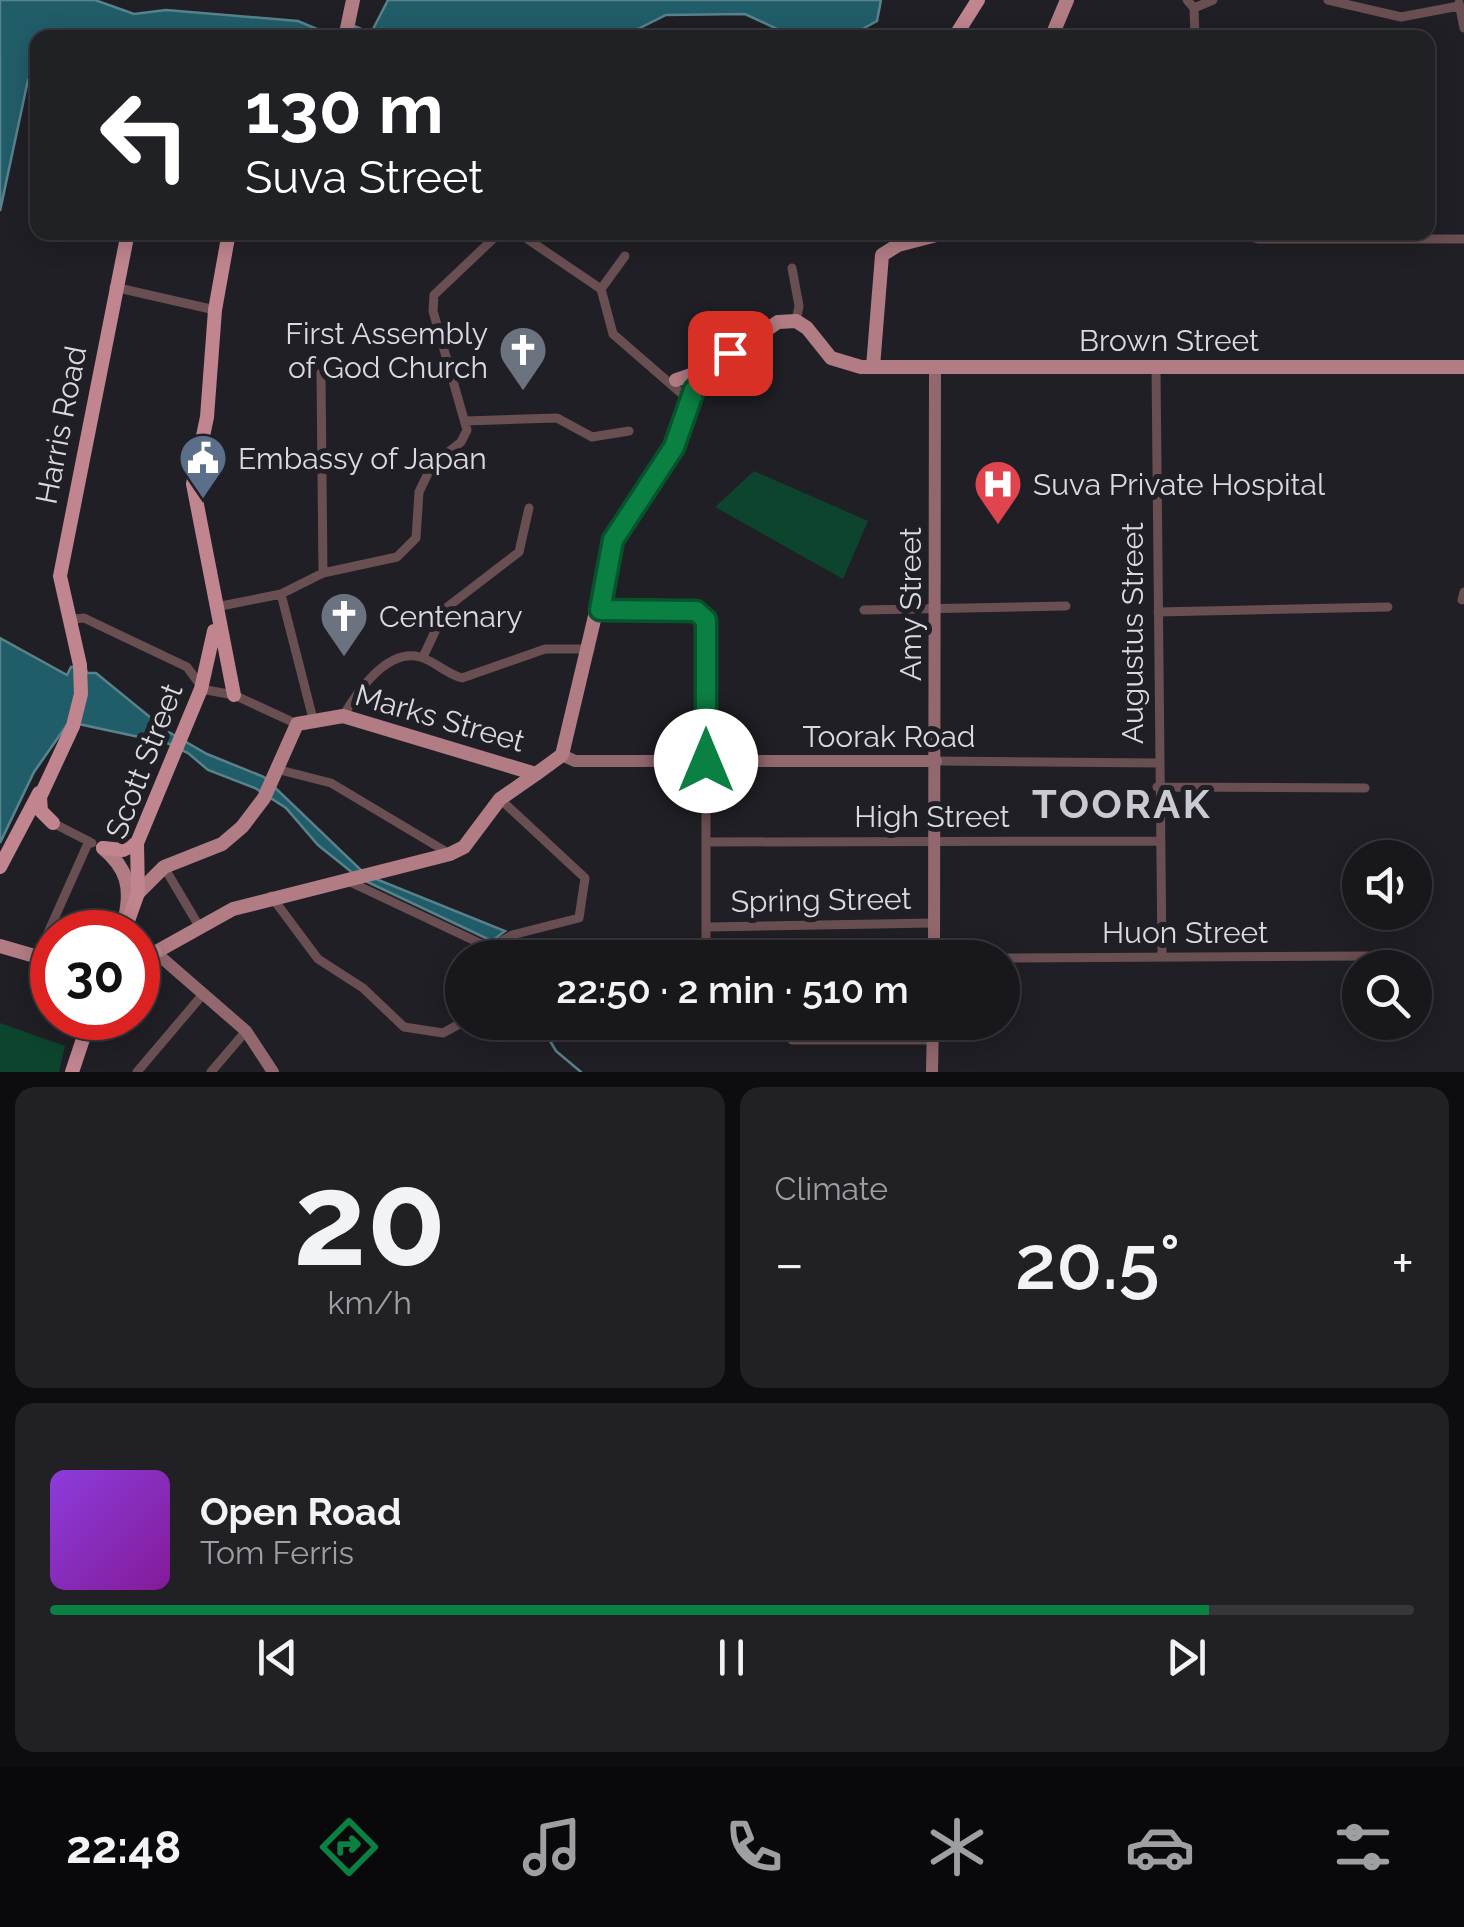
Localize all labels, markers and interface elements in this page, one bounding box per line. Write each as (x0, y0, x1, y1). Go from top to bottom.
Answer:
text: 130 m (245, 67, 444, 149)
icon: left (80, 70, 210, 200)
text: Suva Street (245, 151, 483, 204)
pin (688, 311, 773, 396)
place label: First Assembly of God Church (285, 316, 488, 385)
street label: Brown Street (1079, 323, 1259, 358)
church icon: First Assembly of God Church (497, 324, 549, 392)
icon: arrive (703, 326, 758, 381)
street label: Harris Road (29, 343, 93, 507)
public building icon: Embassy of Japan (177, 432, 229, 500)
place label: Embassy of Japan (238, 441, 487, 476)
hospital icon: Suva Private Hospital (972, 458, 1024, 526)
place label: Suva Private Hospital (1033, 467, 1326, 502)
street label: Augustus Street (1115, 522, 1150, 744)
street label: Amy Street (893, 527, 928, 681)
church icon: Centenary (318, 590, 370, 658)
place label: Centenary (379, 599, 523, 634)
street label: Marks Street (351, 677, 529, 759)
street label: Scott Street (98, 679, 190, 843)
position arrow (654, 709, 758, 813)
street label: Toorak Road (803, 719, 975, 754)
district label: TOORAK (1032, 780, 1212, 827)
street label: High Street (854, 799, 1010, 834)
map controls (1342, 840, 1432, 1040)
button: sound (1342, 840, 1432, 930)
street label: Spring Street (730, 881, 912, 919)
speed limit sign: 30 (30, 910, 160, 1040)
street label: Huon Street (1102, 915, 1268, 950)
button: search (1342, 950, 1432, 1040)
text: 22:50 · 2 min · 510 m (556, 967, 909, 1012)
text: 20 (293, 1143, 446, 1295)
text: Climate (775, 1170, 888, 1207)
text: 20.5° (1015, 1218, 1180, 1307)
text: − (775, 1231, 804, 1296)
text: + (1391, 1231, 1414, 1296)
text: km/h (328, 1284, 412, 1321)
text: Open Road (200, 1489, 401, 1534)
text: Tom Ferris (200, 1534, 354, 1571)
icon: previous (250, 1630, 305, 1685)
icon: pause (704, 1630, 759, 1685)
icon: next (1159, 1630, 1214, 1685)
icon: directions (314, 1812, 384, 1882)
icon: music (517, 1812, 587, 1882)
icon: phone (719, 1812, 789, 1882)
icon: climate (922, 1812, 992, 1882)
icon: car (1125, 1812, 1195, 1882)
icon: filters (1328, 1812, 1398, 1882)
text: 22:48 (66, 1821, 181, 1874)

